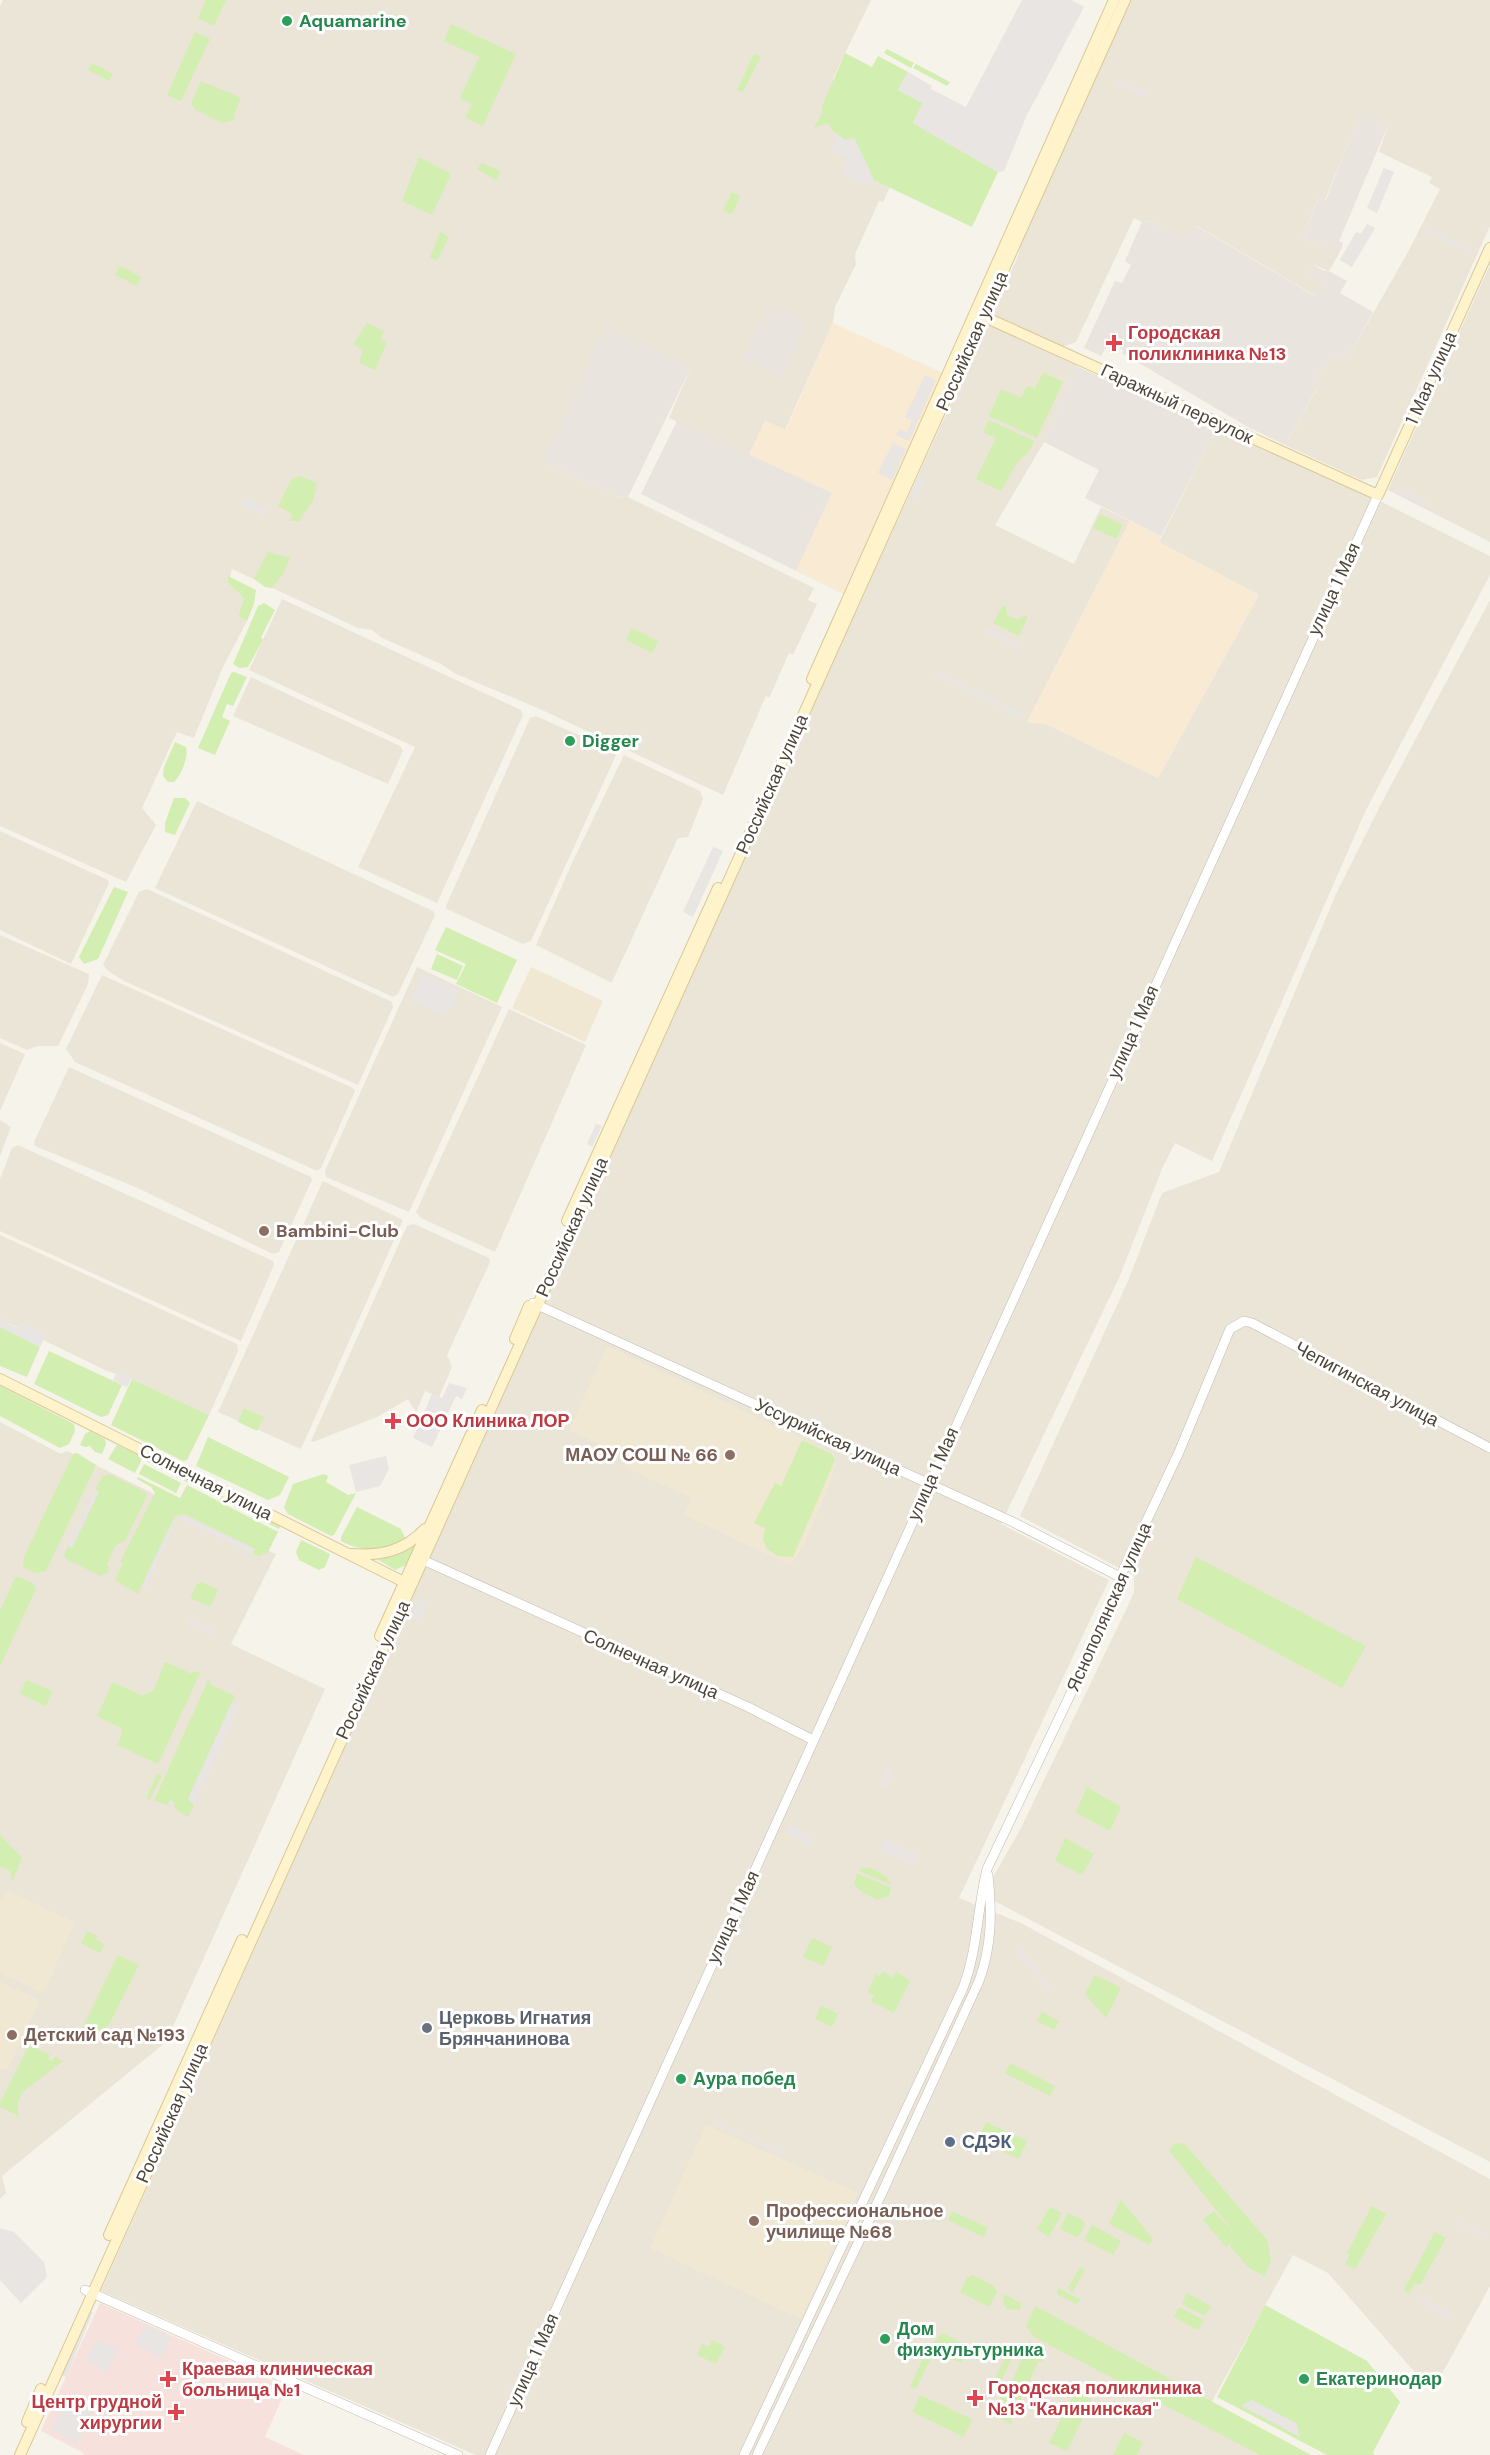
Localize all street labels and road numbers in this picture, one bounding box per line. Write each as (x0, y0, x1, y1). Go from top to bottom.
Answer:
street label: Российская улица (930, 266, 1014, 415)
street label: 1 Мая улица (1400, 327, 1463, 428)
street label: Гаражный переулок (1097, 358, 1257, 450)
street label: улица 1 Мая (1302, 539, 1366, 639)
street label: Российская улица (730, 709, 814, 858)
street label: улица 1 Мая (1102, 982, 1164, 1082)
street label: Российская улица (530, 1152, 614, 1301)
street label: Чепигинская улица (1291, 1336, 1444, 1433)
street label: Уссурийская улица (751, 1393, 906, 1482)
street label: улица 1 Мая (902, 1424, 964, 1524)
street label: Солнечная улица (136, 1438, 277, 1526)
street label: Яснополянская улица (1061, 1518, 1158, 1695)
street label: Российская улица (330, 1596, 416, 1743)
street label: Солнечная улица (580, 1623, 723, 1705)
street label: улица 1 Мая (701, 1867, 765, 1967)
street label: Российская улица (130, 2038, 214, 2187)
street label: улица 1 Мая (502, 2310, 564, 2410)

